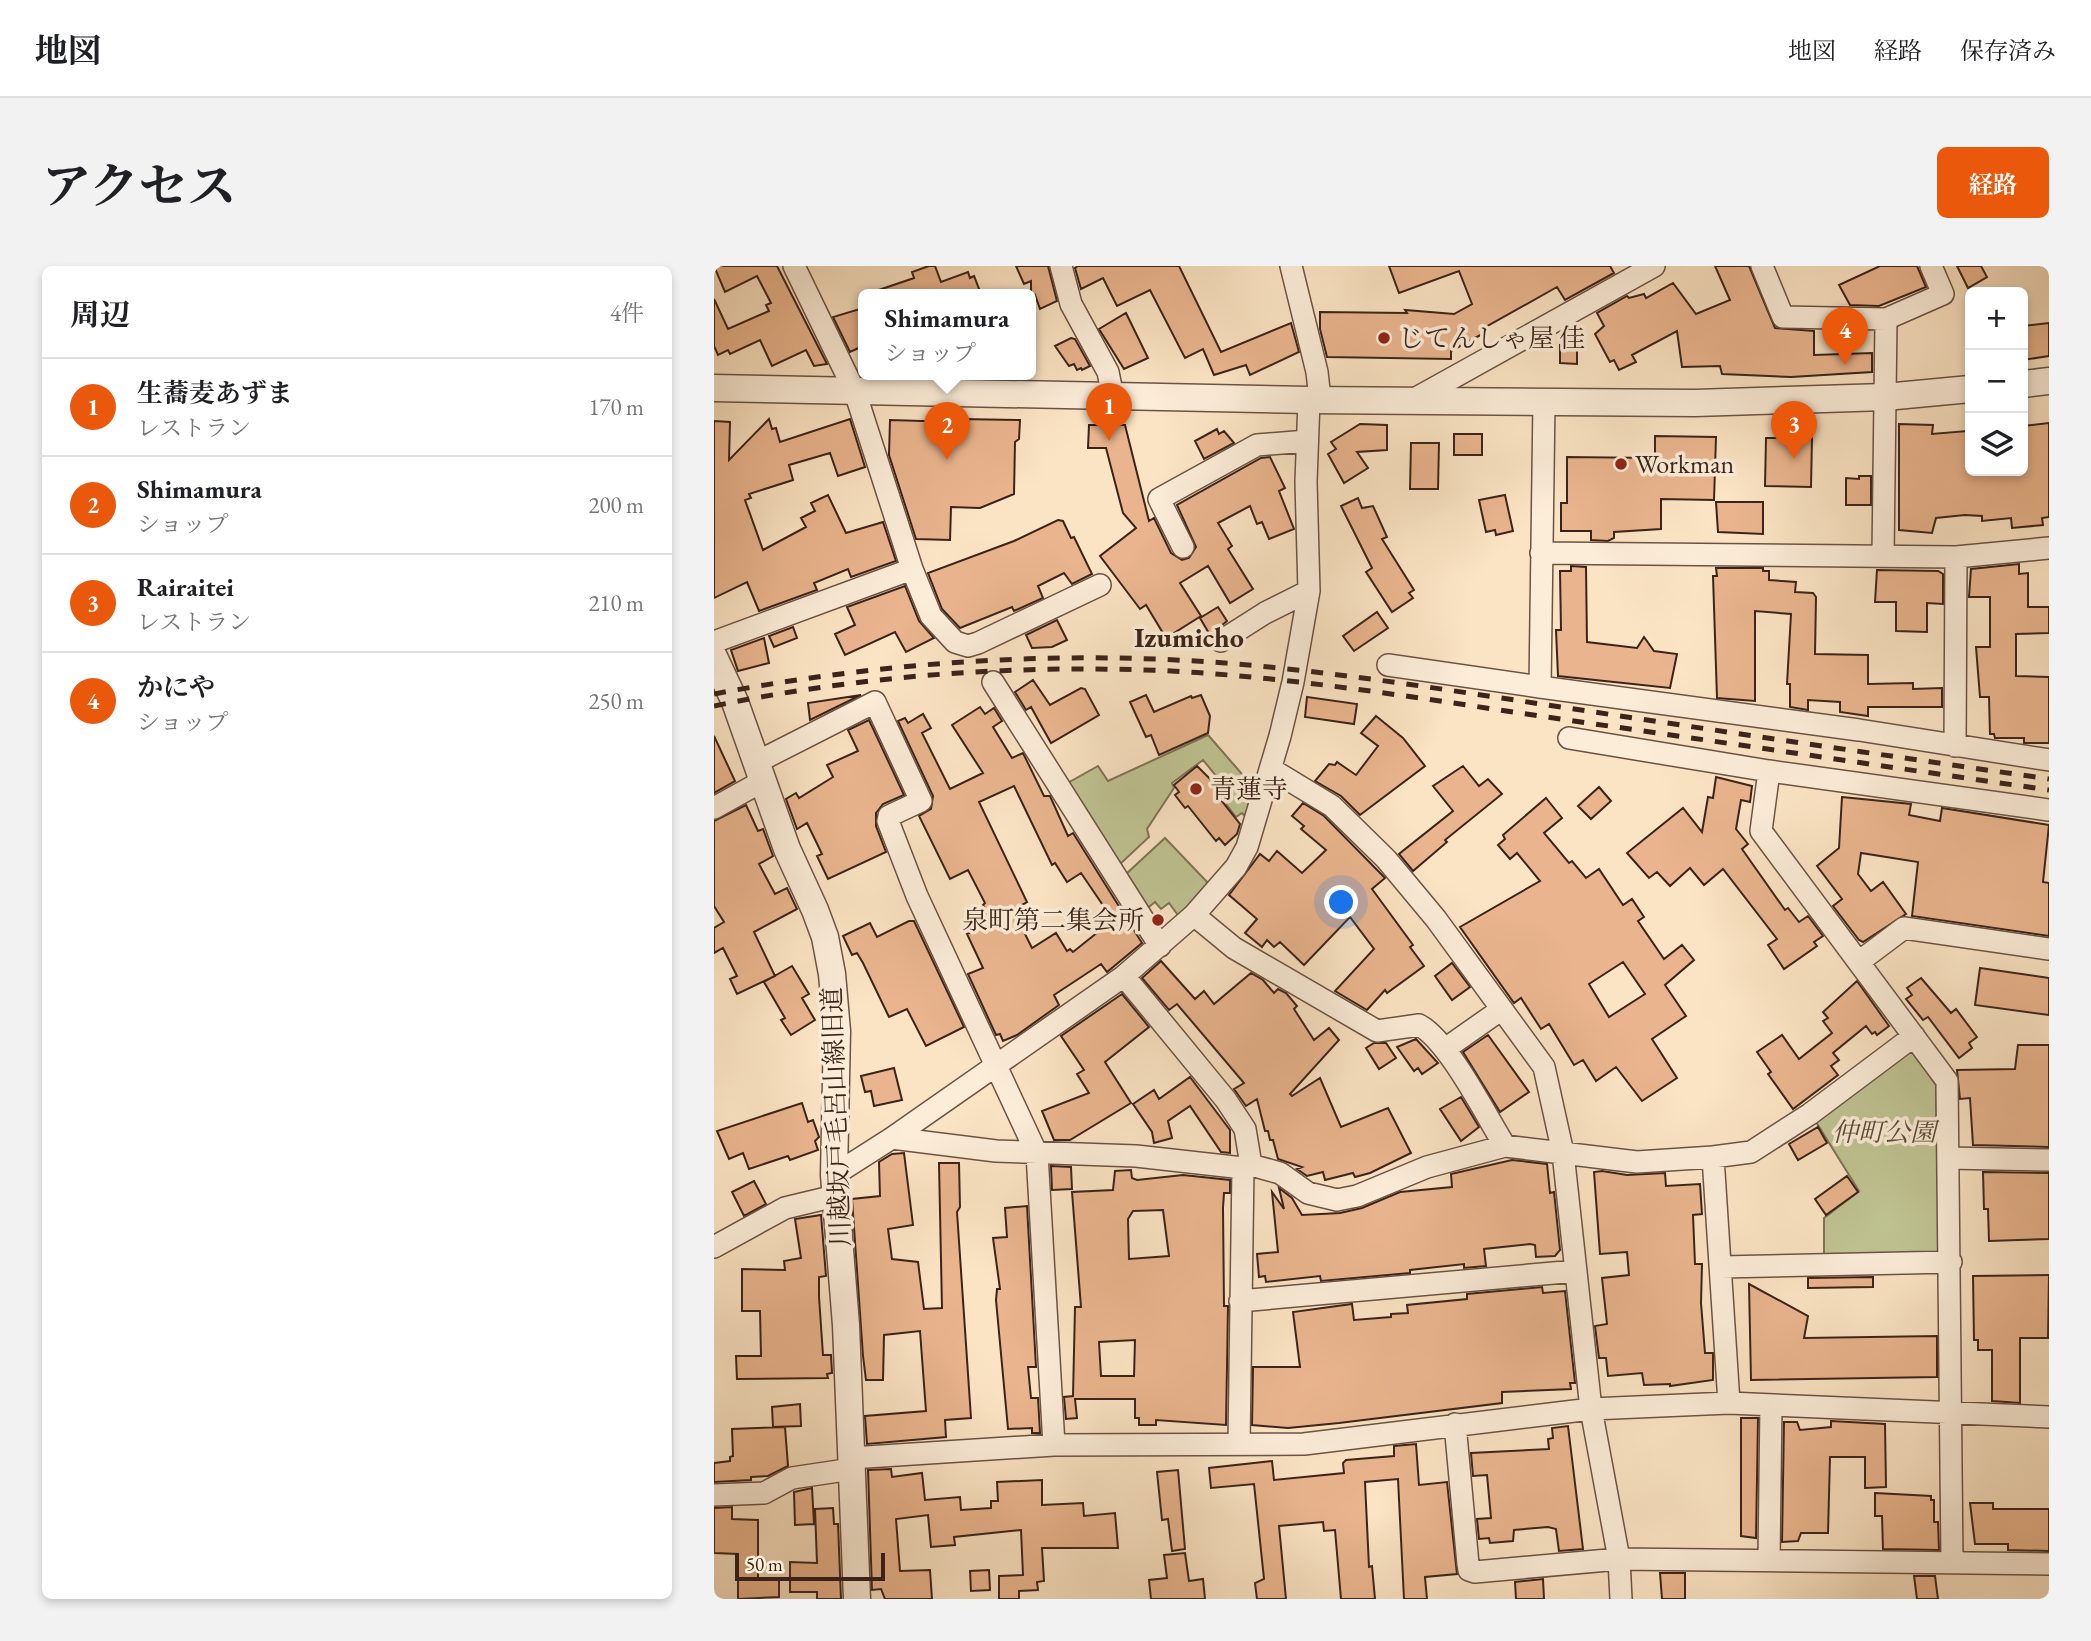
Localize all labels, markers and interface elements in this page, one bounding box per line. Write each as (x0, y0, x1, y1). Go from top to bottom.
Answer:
text: 地図 (35, 29, 101, 72)
text: 地図 (1788, 35, 1836, 66)
text: 経路 (1874, 35, 1922, 66)
text: 保存済み (1960, 35, 2056, 66)
button: 経路 (1937, 147, 2049, 218)
text: アクセス (42, 154, 237, 218)
map controls (1965, 287, 2028, 476)
button: + (1965, 287, 2028, 350)
popup (858, 289, 1036, 380)
text: 周辺 (70, 295, 130, 334)
text: 4件 (610, 298, 644, 328)
text: Shimamura (885, 301, 1009, 335)
pin: 4 (1822, 307, 1868, 365)
place label: じてんしゃ屋 佳 (1398, 321, 1585, 355)
marker: じてんしゃ屋 佳 (1376, 330, 1392, 346)
text: ショップ (885, 338, 976, 368)
button: − (1965, 350, 2028, 413)
text: 生蕎麦あずま (137, 376, 293, 410)
pin: 1 (1086, 383, 1132, 441)
text: 1 (87, 392, 99, 422)
text: 170 m (588, 392, 644, 422)
pin: 3 (1771, 401, 1817, 459)
pin: 2 (924, 402, 970, 460)
text: レストラン (137, 413, 251, 443)
button: layers (1965, 413, 2028, 476)
place label: Workman (1635, 447, 1735, 481)
marker: Workman (1613, 456, 1629, 472)
text: Shimamura (137, 472, 262, 506)
text: 2 (87, 490, 99, 520)
text: 200 m (588, 490, 644, 520)
text: ショップ (137, 509, 229, 539)
text: Rairaitei (137, 570, 234, 604)
text: 3 (87, 588, 99, 618)
text: 210 m (588, 588, 644, 618)
text: レストラン (137, 607, 251, 637)
district label: Izumicho (1134, 619, 1244, 655)
text: かにや (137, 670, 215, 704)
text: 4 (87, 686, 99, 716)
text: 250 m (588, 686, 644, 716)
text: ショップ (137, 707, 229, 737)
place label: 青蓮寺 (1210, 772, 1288, 806)
marker: 青蓮寺 (1188, 781, 1204, 797)
your location (1324, 885, 1358, 919)
place label: 泉町第二集会所 (962, 903, 1144, 937)
marker: 泉町第二集会所 (1150, 912, 1166, 928)
street label: 川越坂戸毛呂山線旧道 (814, 986, 858, 1248)
park label: 仲町公園 (1832, 1115, 1940, 1149)
scale bar (735, 1550, 886, 1582)
text: 50 m (746, 1552, 783, 1577)

